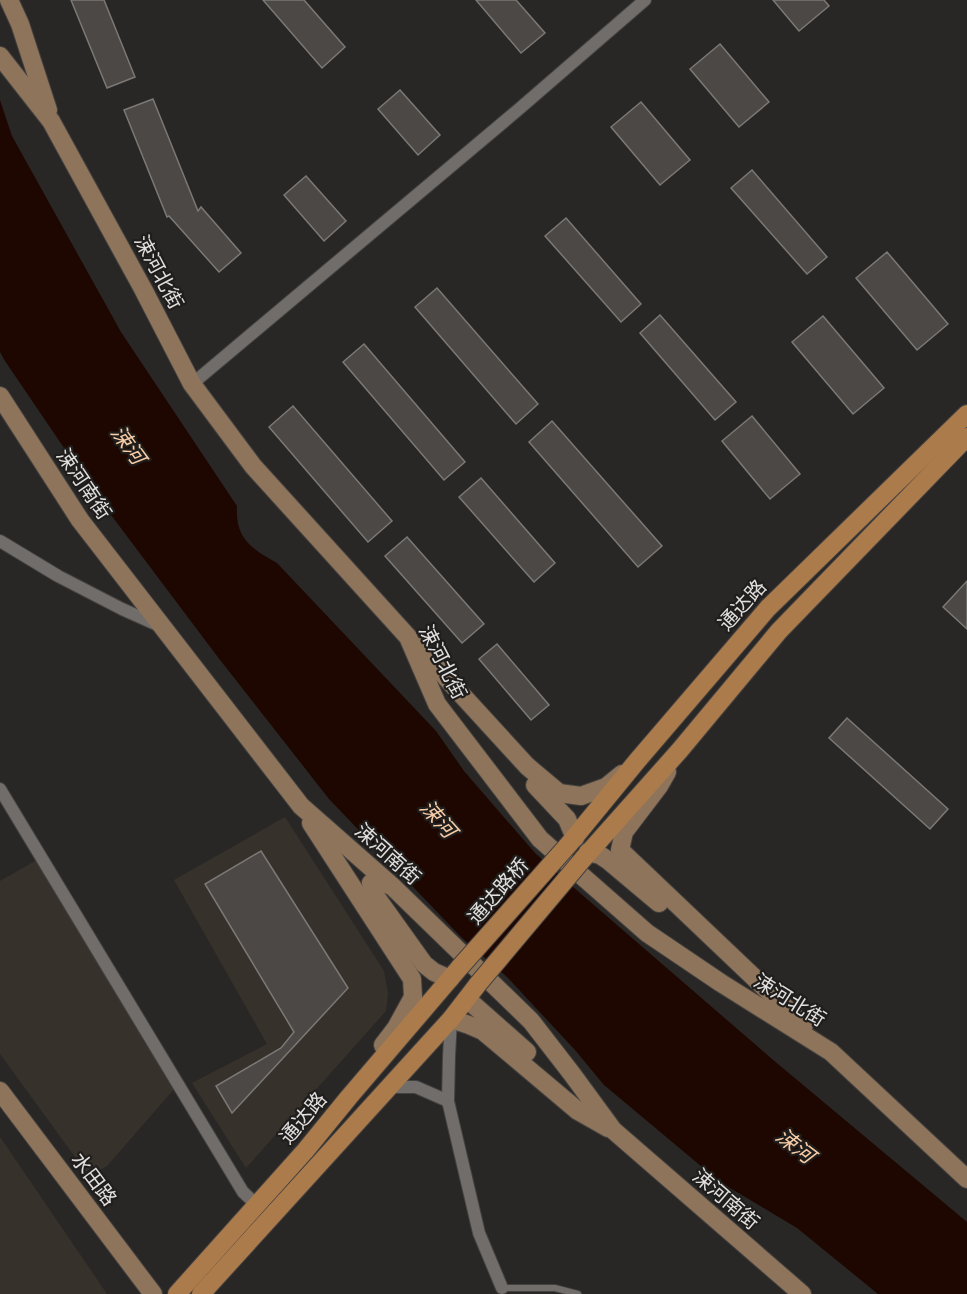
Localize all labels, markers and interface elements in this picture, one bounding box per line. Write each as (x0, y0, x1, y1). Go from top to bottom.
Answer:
street label: 涑河北街 (130, 231, 188, 313)
water label: 涑河 (105, 420, 153, 473)
street label: 涑河南街 (52, 444, 116, 524)
street label: 通达路 (713, 575, 771, 635)
street label: 涑河北街 (414, 621, 472, 703)
water label: 涑河 (414, 795, 464, 846)
street label: 涑河南街 (350, 818, 426, 890)
street label: 通达路桥 (463, 853, 533, 929)
street label: 涑河北街 (750, 969, 830, 1031)
street label: 通达路 (275, 1087, 331, 1149)
water label: 涑河 (770, 1123, 823, 1172)
street label: 水田路 (66, 1148, 122, 1210)
street label: 涑河南街 (688, 1164, 764, 1234)

